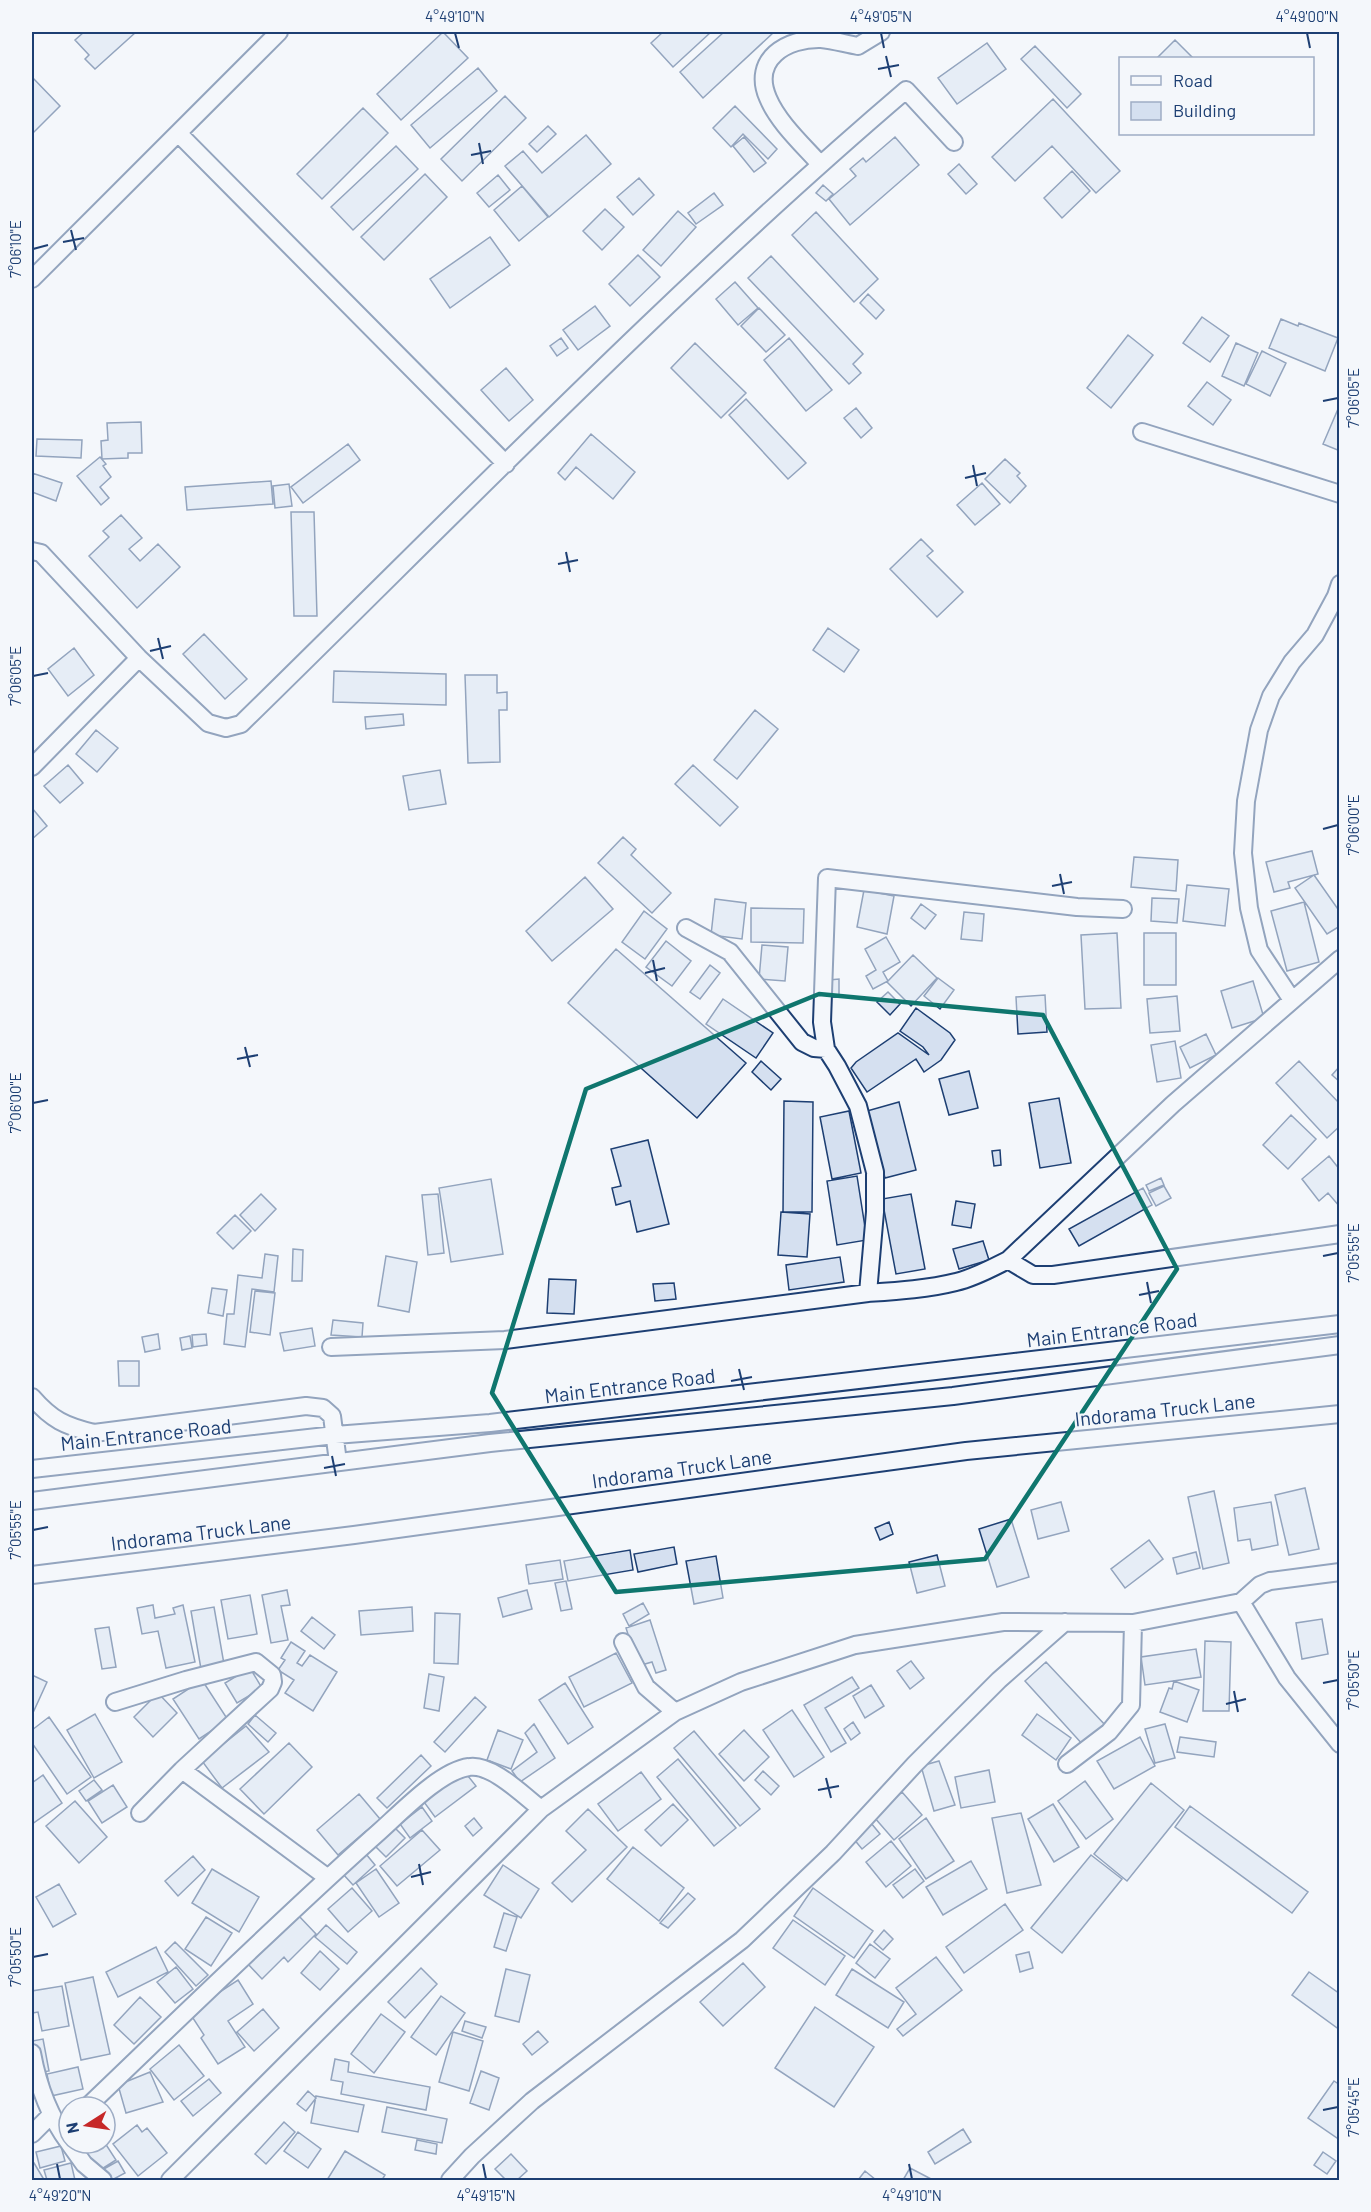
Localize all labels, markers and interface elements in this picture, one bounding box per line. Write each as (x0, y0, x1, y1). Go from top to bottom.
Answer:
text: 4°49'10"N (425, 7, 485, 25)
text: 4°49'05"N (850, 7, 912, 25)
text: 4°49'00"N (1275, 7, 1339, 25)
legend (1119, 57, 1314, 135)
text: Road (1173, 69, 1213, 91)
text: Building (1173, 99, 1236, 121)
text: 7°06'10"E (6, 220, 24, 278)
text: 7°06'05"E (1344, 368, 1362, 428)
text: 7°06'05"E (6, 646, 24, 706)
text: 7°06'00"E (1344, 795, 1362, 855)
text: 7°06'00"E (6, 1073, 24, 1133)
text: 7°05'55"E (1344, 1223, 1362, 1283)
street label: Main Entrance Road (1025, 1307, 1199, 1351)
street label: Main Entrance Road (543, 1363, 717, 1407)
street label: Indorama Truck Lane (1073, 1388, 1256, 1430)
street label: Main Entrance Road (59, 1413, 233, 1455)
street label: Indorama Truck Lane (590, 1443, 773, 1493)
text: 7°05'55"E (6, 1500, 24, 1560)
street label: Indorama Truck Lane (109, 1509, 292, 1555)
text: 7°05'50"E (1344, 1650, 1362, 1710)
text: 7°05'50"E (6, 1927, 24, 1987)
text: 7°05'45"E (1344, 2077, 1362, 2137)
north arrow (57, 2095, 117, 2155)
text: N (61, 2121, 82, 2135)
text: 4°49'20"N (29, 2186, 91, 2204)
text: 4°49'15"N (456, 2186, 516, 2204)
text: 4°49'10"N (882, 2186, 942, 2204)

